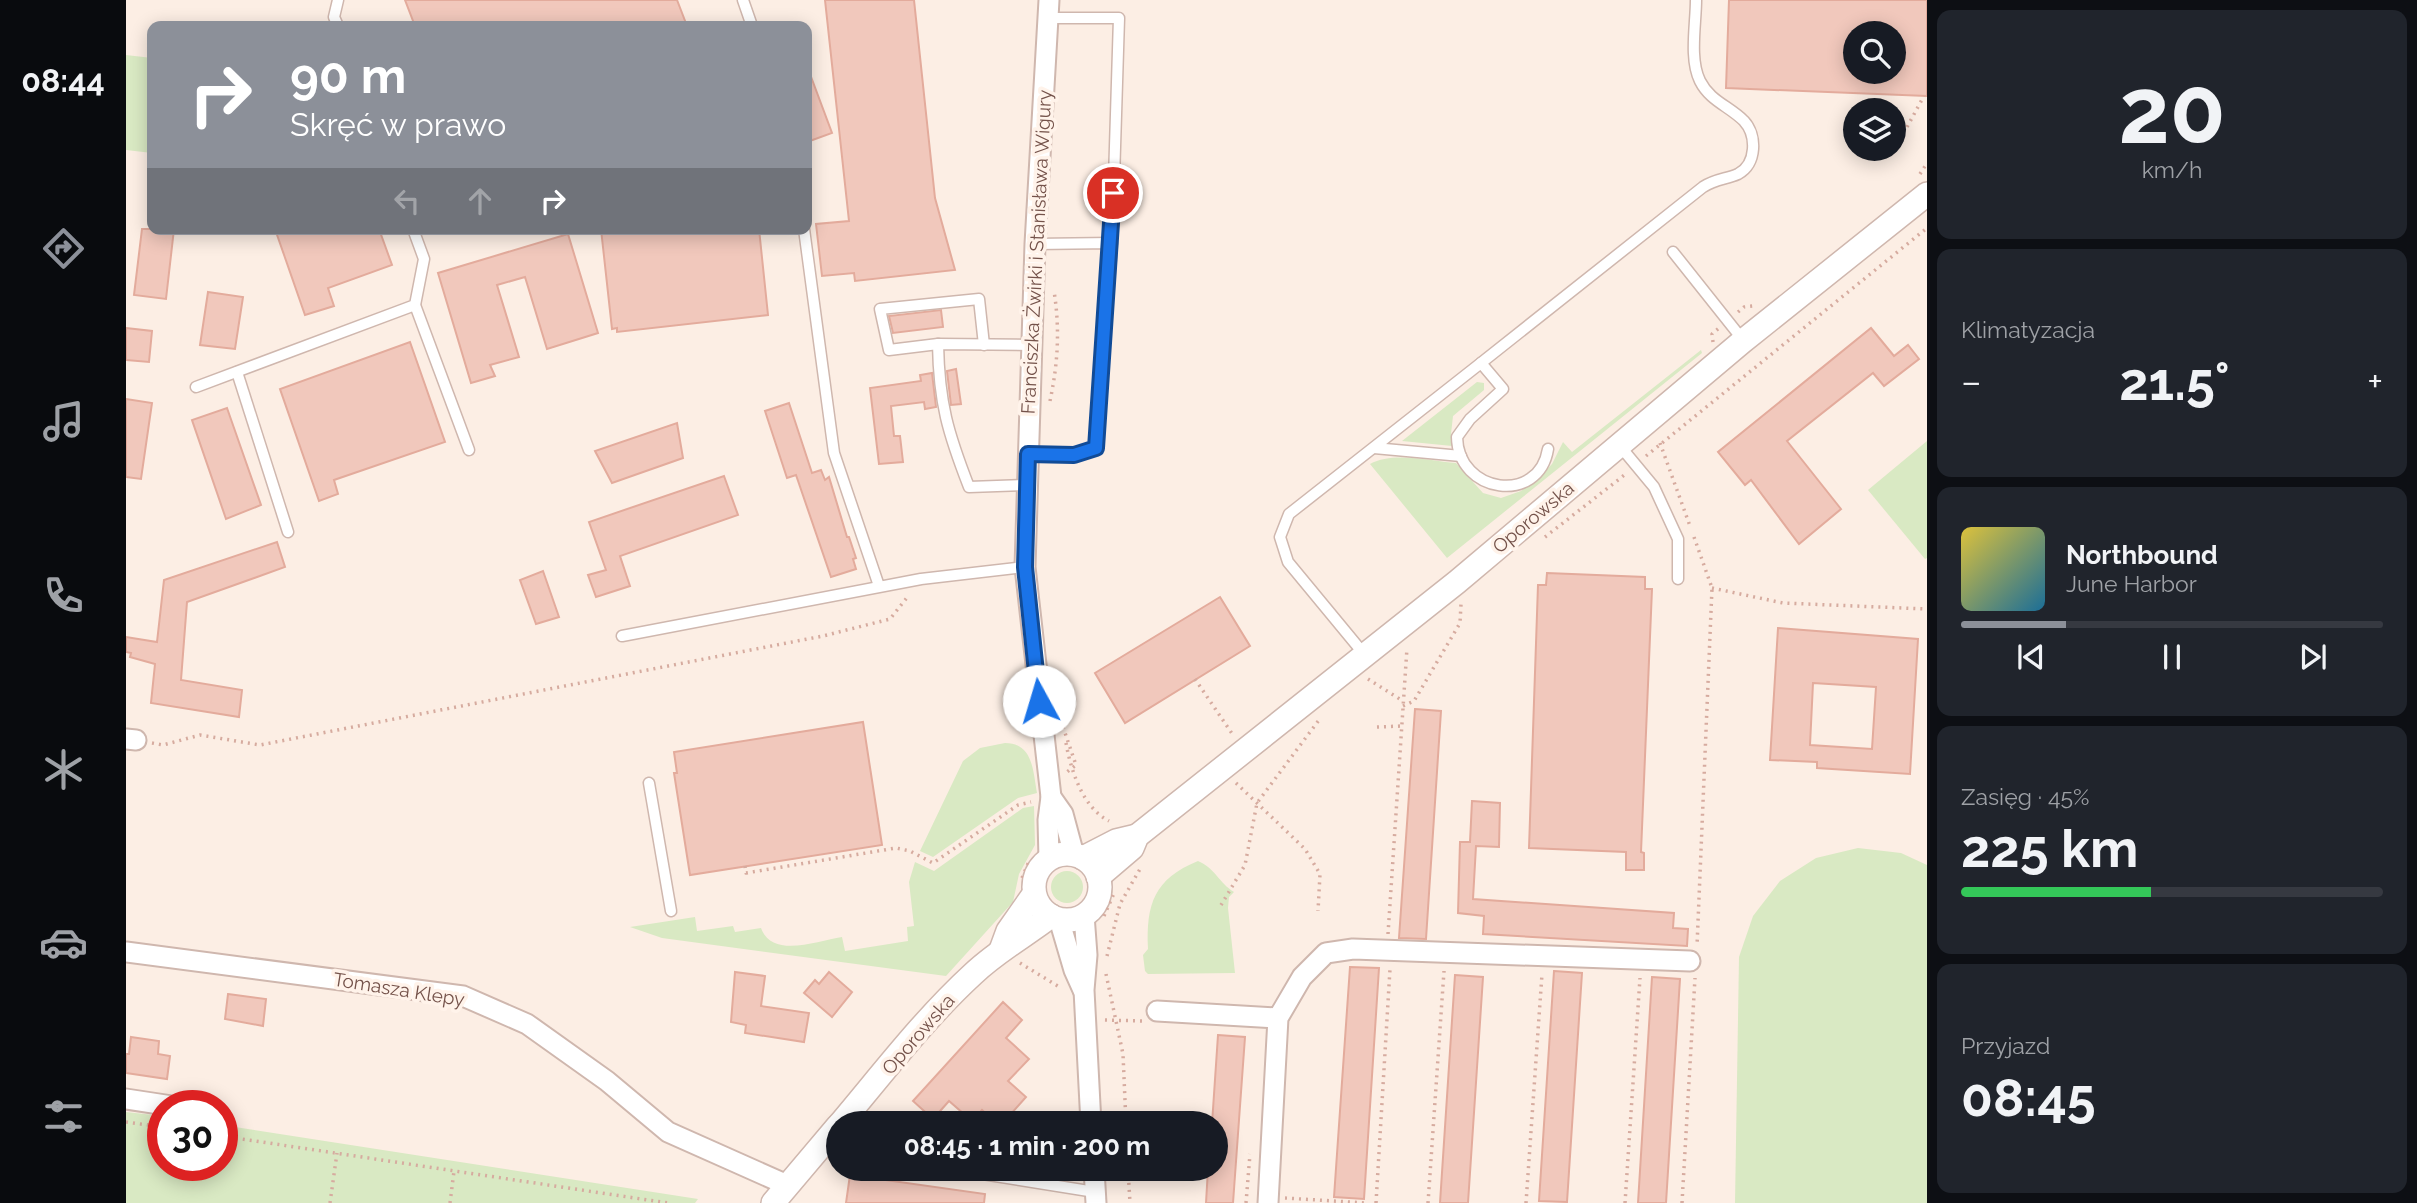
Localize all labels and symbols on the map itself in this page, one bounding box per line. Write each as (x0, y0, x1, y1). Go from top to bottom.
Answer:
street label: Franciszka Żwirki i Stanisława Wigury (1017, 89, 1055, 415)
pin (1083, 163, 1143, 223)
street label: Oporowska (1488, 477, 1578, 557)
position arrow (1002, 664, 1076, 738)
street label: Tomasza Klepy (332, 968, 466, 1010)
street label: Oporowska (877, 989, 959, 1079)
speed limit sign: 30 (147, 1090, 238, 1181)

